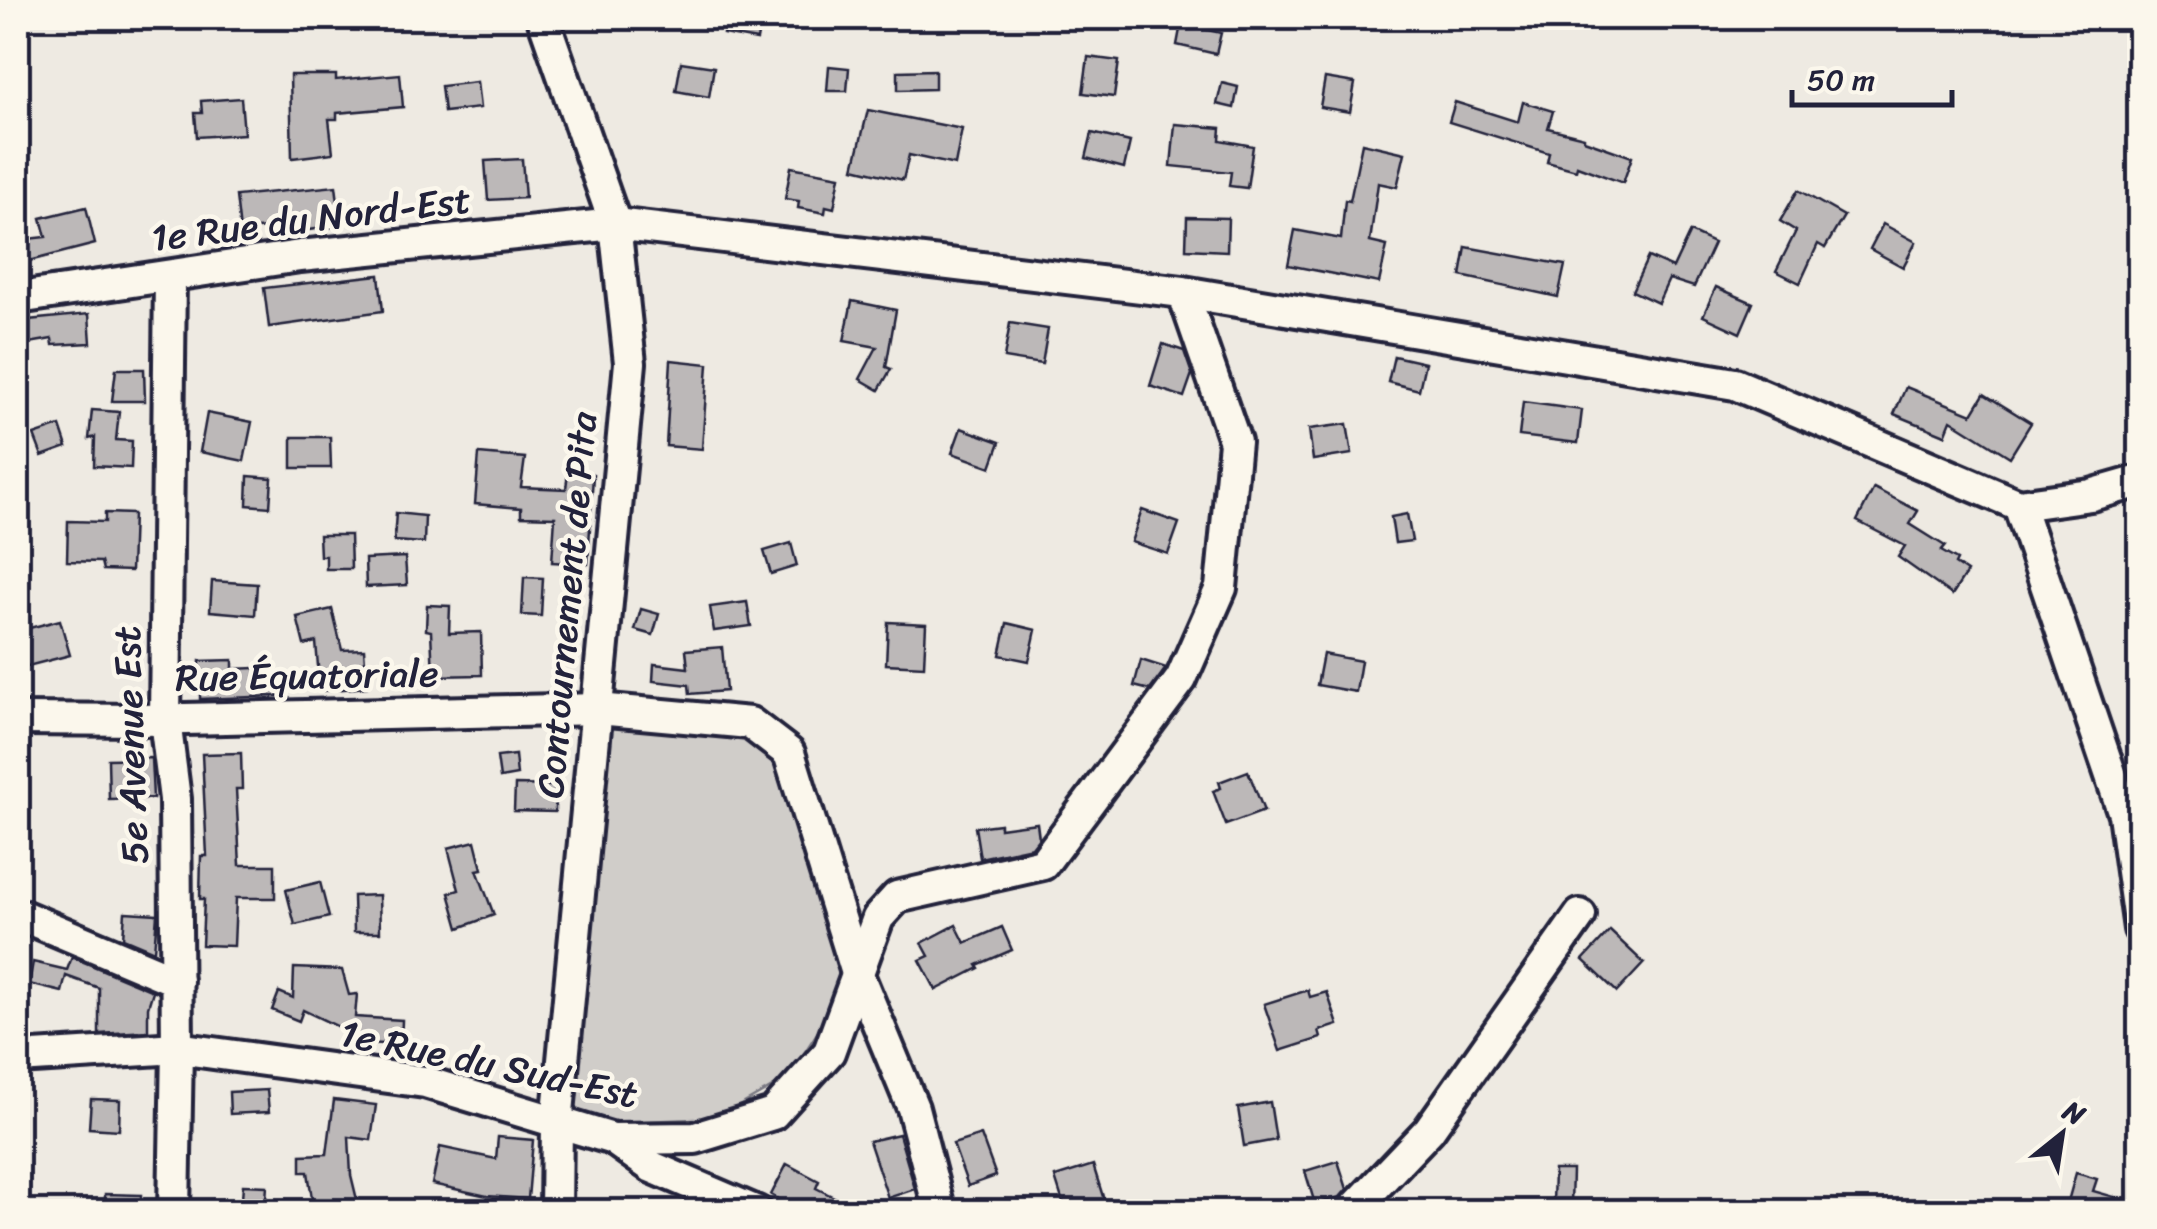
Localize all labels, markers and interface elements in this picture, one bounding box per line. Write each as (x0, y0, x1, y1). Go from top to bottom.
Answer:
scale bar (1792, 45, 1952, 107)
text: 50 m (1807, 53, 1875, 107)
street label: 1e Rue du Nord-Est (147, 166, 475, 272)
street label: Contournement de Pita (517, 408, 617, 801)
street label: 5e Avenue Est (93, 625, 169, 865)
street label: Rue Équatoriale (175, 640, 439, 712)
street label: 1e Rue du Sud-Est (334, 1000, 644, 1128)
north arrow (2012, 1084, 2112, 1184)
text: N (2053, 1086, 2095, 1139)

